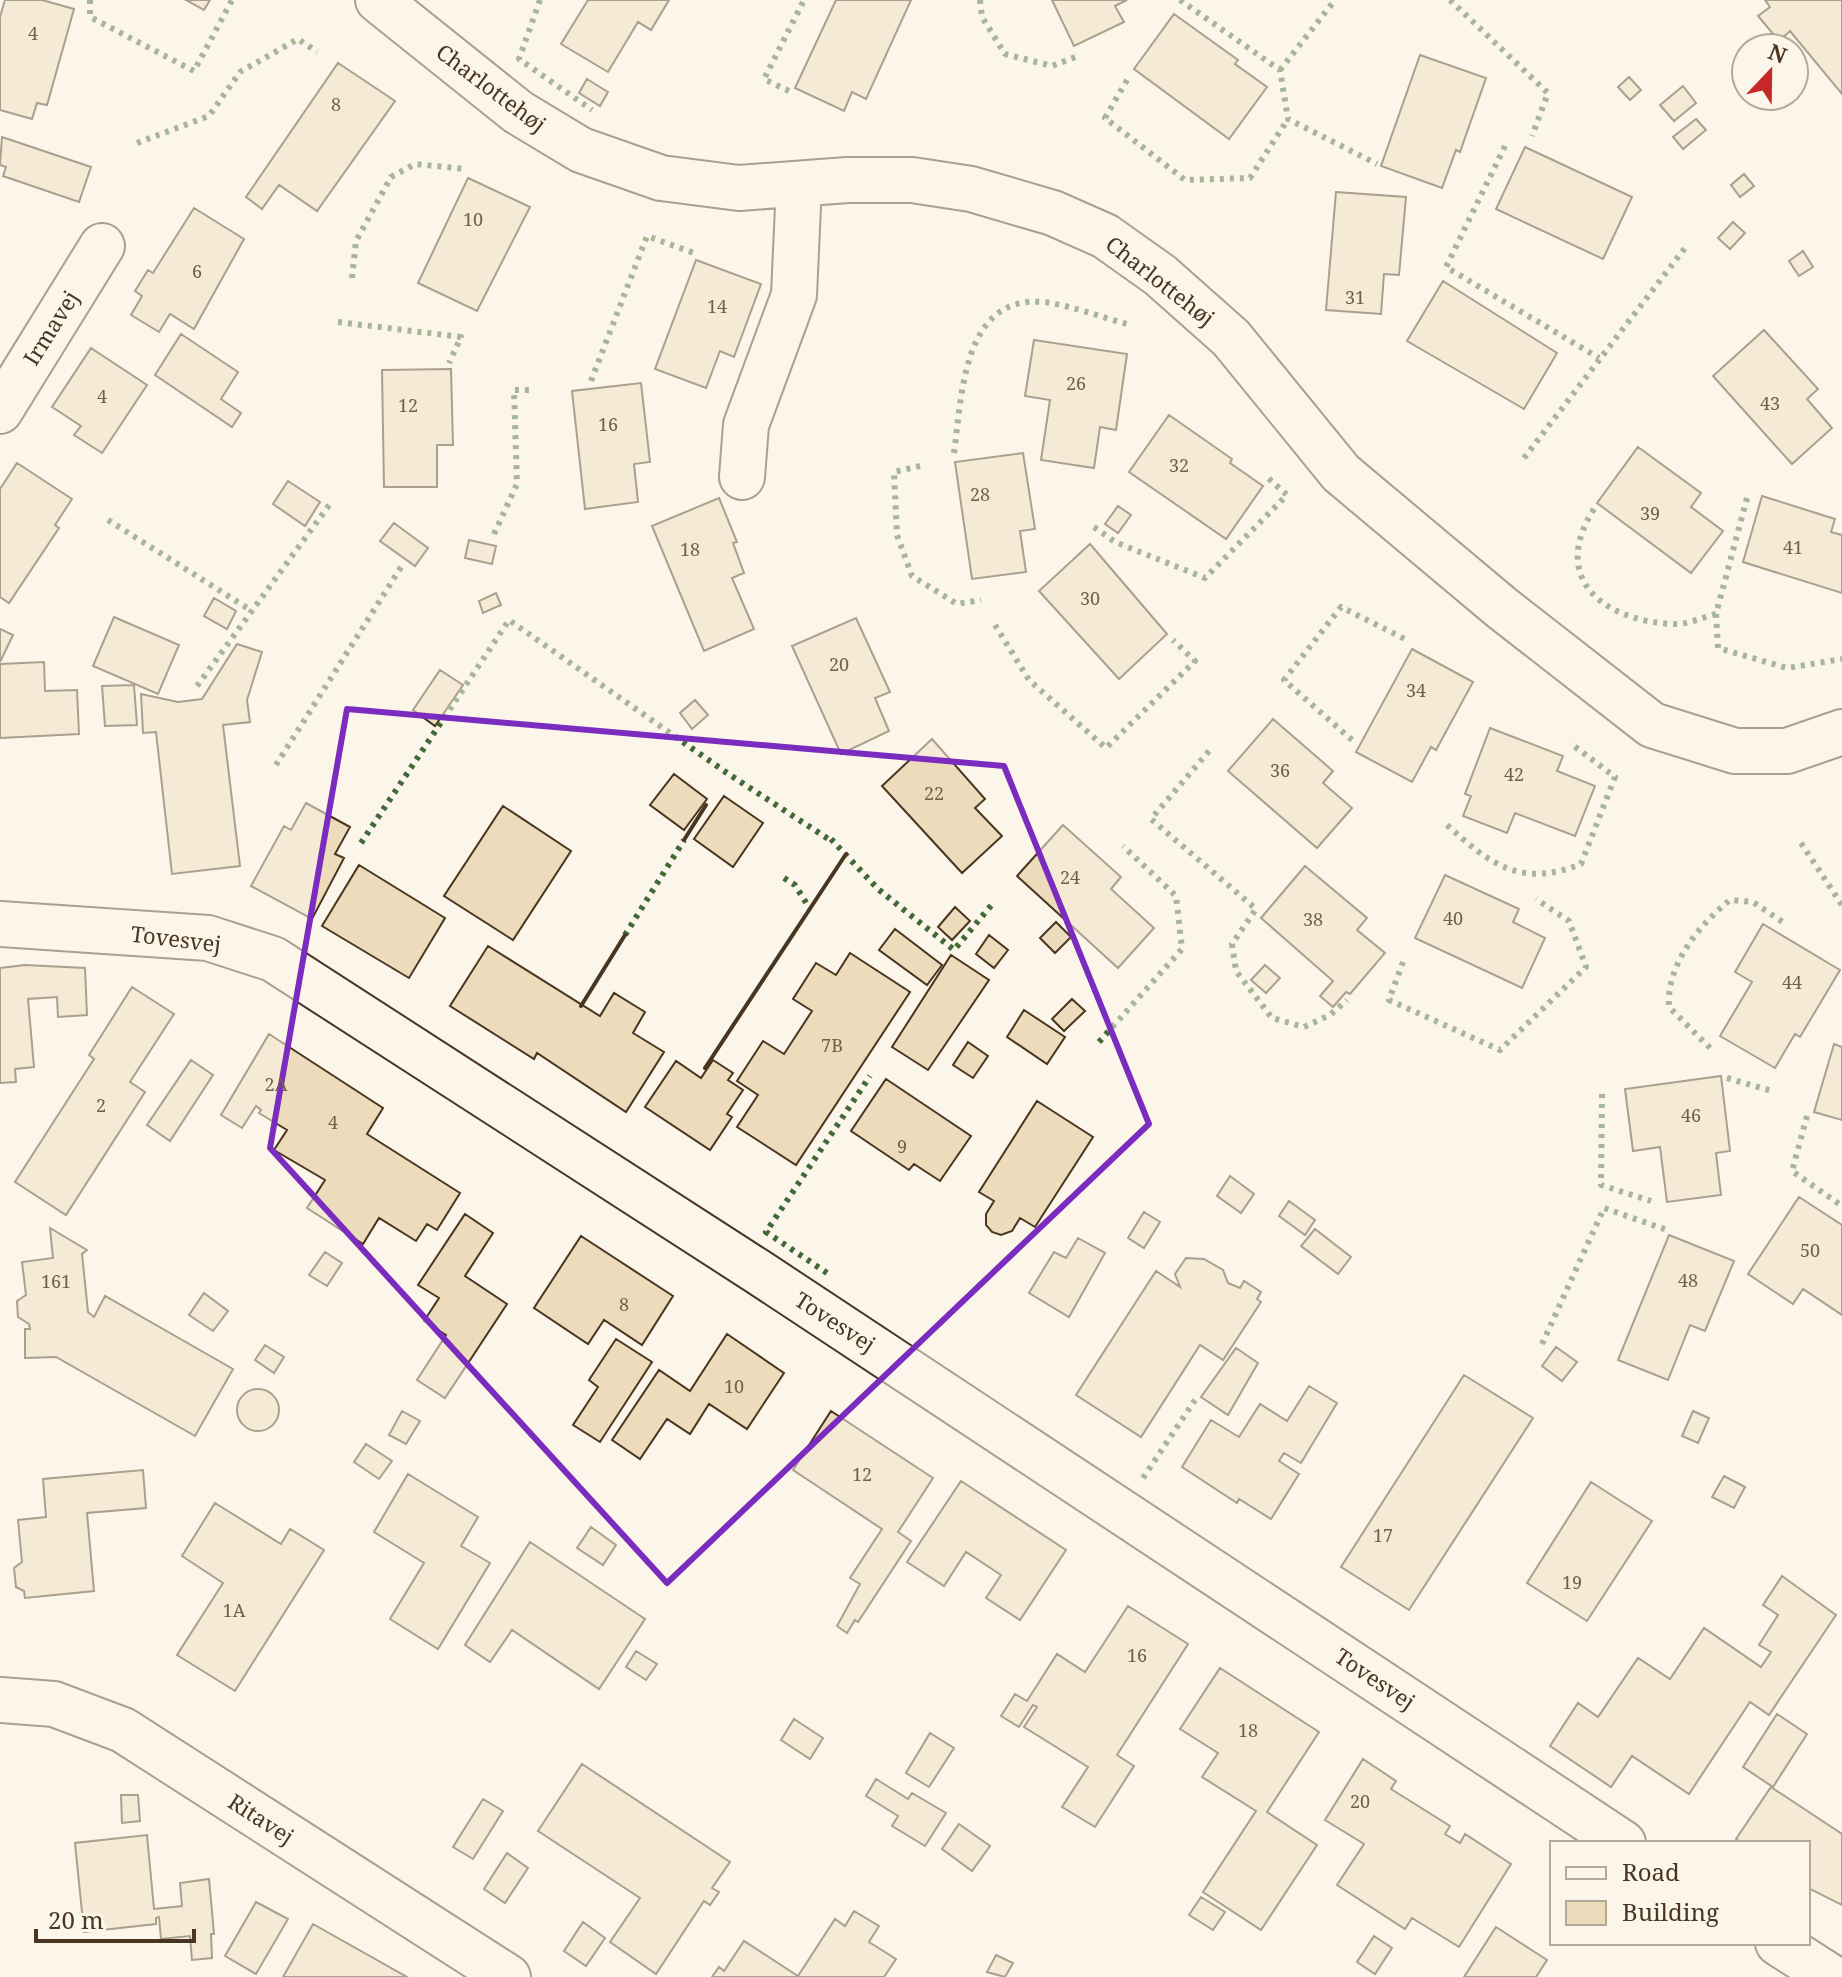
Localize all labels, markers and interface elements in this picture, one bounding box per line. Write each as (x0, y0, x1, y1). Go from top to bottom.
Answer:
house number: 4 (28, 21, 38, 45)
north arrow (1730, 32, 1810, 112)
text: N (1764, 35, 1792, 70)
street label: Charlottehøj (431, 36, 553, 138)
house number: 8 (331, 92, 341, 116)
house number: 10 (463, 207, 483, 231)
street label: Charlottehøj (1100, 228, 1221, 332)
house number: 6 (192, 259, 202, 283)
street label: Irmavej (16, 284, 85, 371)
house number: 31 (1345, 285, 1365, 309)
house number: 14 (707, 294, 727, 318)
house number: 26 (1066, 371, 1086, 395)
house number: 4 (97, 384, 107, 408)
house number: 43 (1760, 391, 1780, 415)
house number: 12 (398, 393, 418, 417)
house number: 16 (598, 412, 618, 436)
house number: 32 (1169, 453, 1189, 477)
house number: 28 (970, 482, 990, 506)
house number: 39 (1640, 501, 1660, 525)
house number: 41 (1783, 535, 1803, 559)
house number: 18 (680, 537, 700, 561)
house number: 30 (1080, 586, 1100, 610)
house number: 20 (829, 652, 849, 676)
house number: 34 (1406, 678, 1426, 702)
house number: 36 (1270, 758, 1290, 782)
house number: 42 (1504, 762, 1524, 786)
house number: 22 (924, 781, 944, 805)
house number: 24 (1060, 865, 1080, 889)
house number: 40 (1443, 906, 1463, 930)
house number: 38 (1303, 907, 1323, 931)
street label: Tovesvej (129, 918, 223, 958)
house number: 44 (1782, 970, 1802, 994)
house number: 7B (821, 1033, 843, 1057)
house number: 2A (265, 1072, 288, 1096)
house number: 2 (96, 1093, 106, 1117)
house number: 46 (1681, 1103, 1701, 1127)
house number: 4 (328, 1110, 338, 1134)
house number: 9 (897, 1134, 907, 1158)
house number: 50 (1800, 1238, 1820, 1262)
house number: 48 (1678, 1268, 1698, 1292)
house number: 161 (41, 1269, 71, 1293)
street label: Tovesvej (789, 1284, 882, 1358)
house number: 8 (619, 1292, 629, 1316)
house number: 10 (724, 1374, 744, 1398)
house number: 12 (852, 1462, 872, 1486)
house number: 17 (1373, 1523, 1393, 1547)
house number: 19 (1562, 1570, 1582, 1594)
house number: 1A (223, 1598, 246, 1622)
street label: Tovesvej (1330, 1640, 1422, 1716)
house number: 16 (1127, 1643, 1147, 1667)
house number: 18 (1238, 1718, 1258, 1742)
street label: Ritavej (223, 1786, 300, 1851)
house number: 20 (1350, 1789, 1370, 1813)
legend (1550, 1841, 1810, 1945)
text: Road (1622, 1855, 1680, 1888)
scale bar (36, 1893, 194, 1943)
text: Building (1622, 1895, 1719, 1928)
text: 20 m (48, 1903, 104, 1936)

